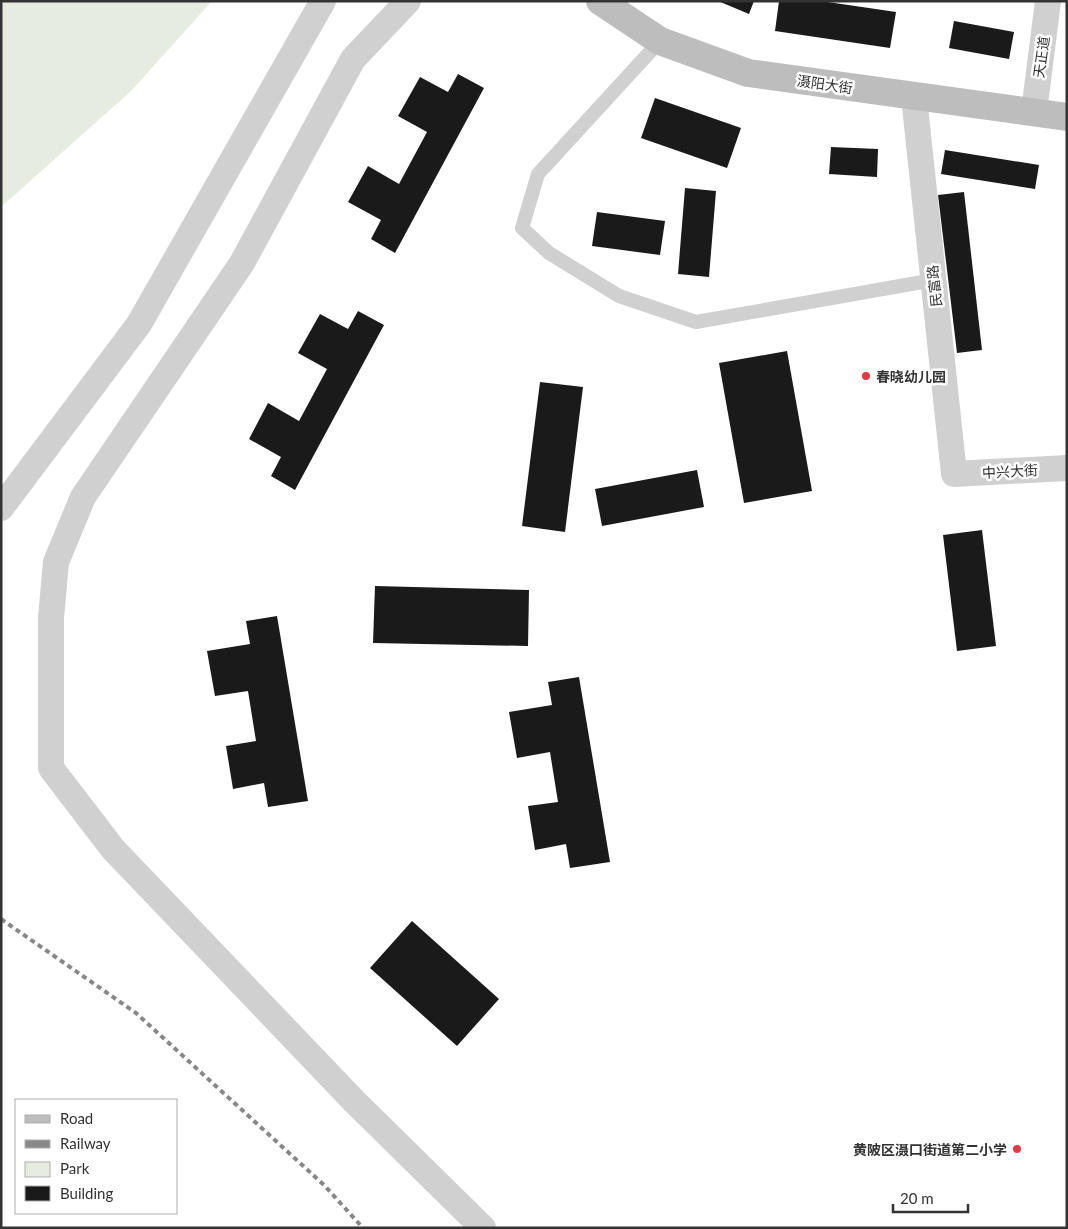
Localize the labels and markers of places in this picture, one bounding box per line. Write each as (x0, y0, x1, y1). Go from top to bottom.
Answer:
place label: 春晓幼儿园 (876, 368, 946, 385)
marker: 春晓幼儿园 (860, 370, 872, 382)
place label: 黄陂区滠口街道第二小学 (853, 1141, 1007, 1158)
marker: 黄陂区滠口街道第二小学 (1011, 1143, 1023, 1155)

